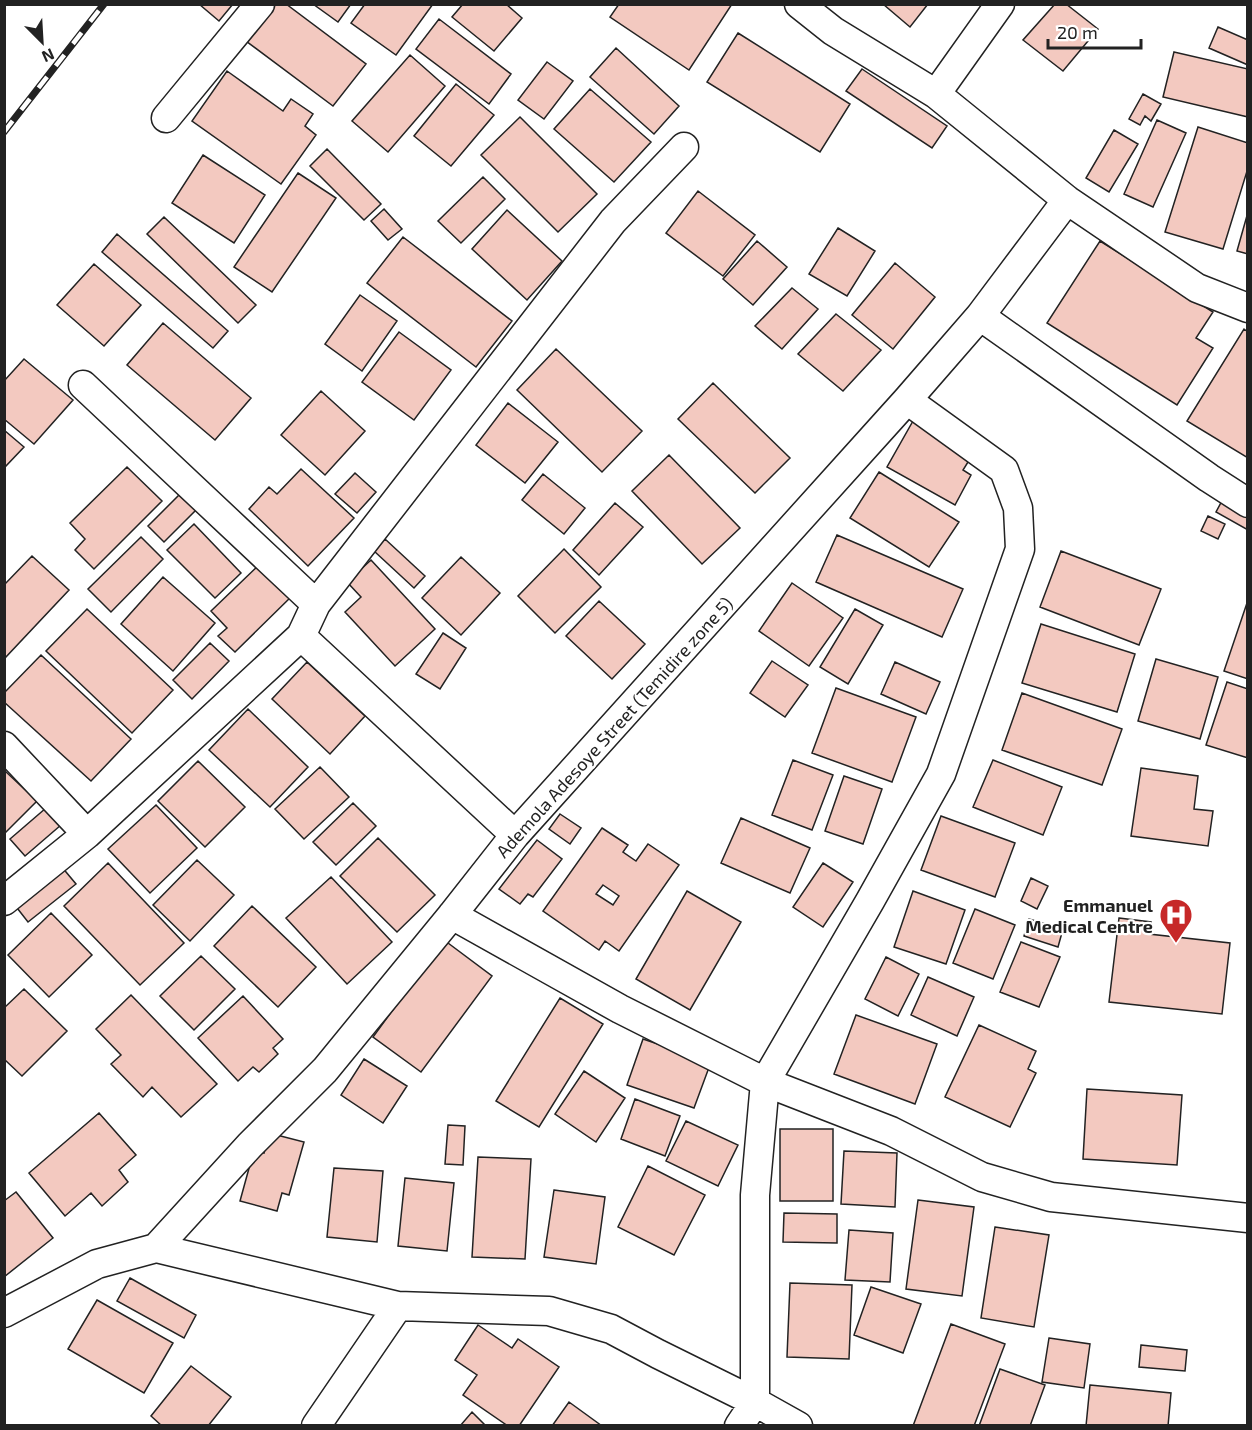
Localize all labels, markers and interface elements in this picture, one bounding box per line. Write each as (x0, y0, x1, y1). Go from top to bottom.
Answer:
north arrow (12, 12, 72, 72)
scale bar (1048, 12, 1141, 50)
text: 20 m (1057, 21, 1098, 43)
text: N (39, 45, 57, 67)
street label: Ademola Adesoye Street (Temidire zone 5) (491, 592, 737, 862)
place label: Emmanuel Medical Centre (1025, 894, 1153, 937)
hospital icon: Emmanuel Medical Centre (1158, 897, 1194, 944)

